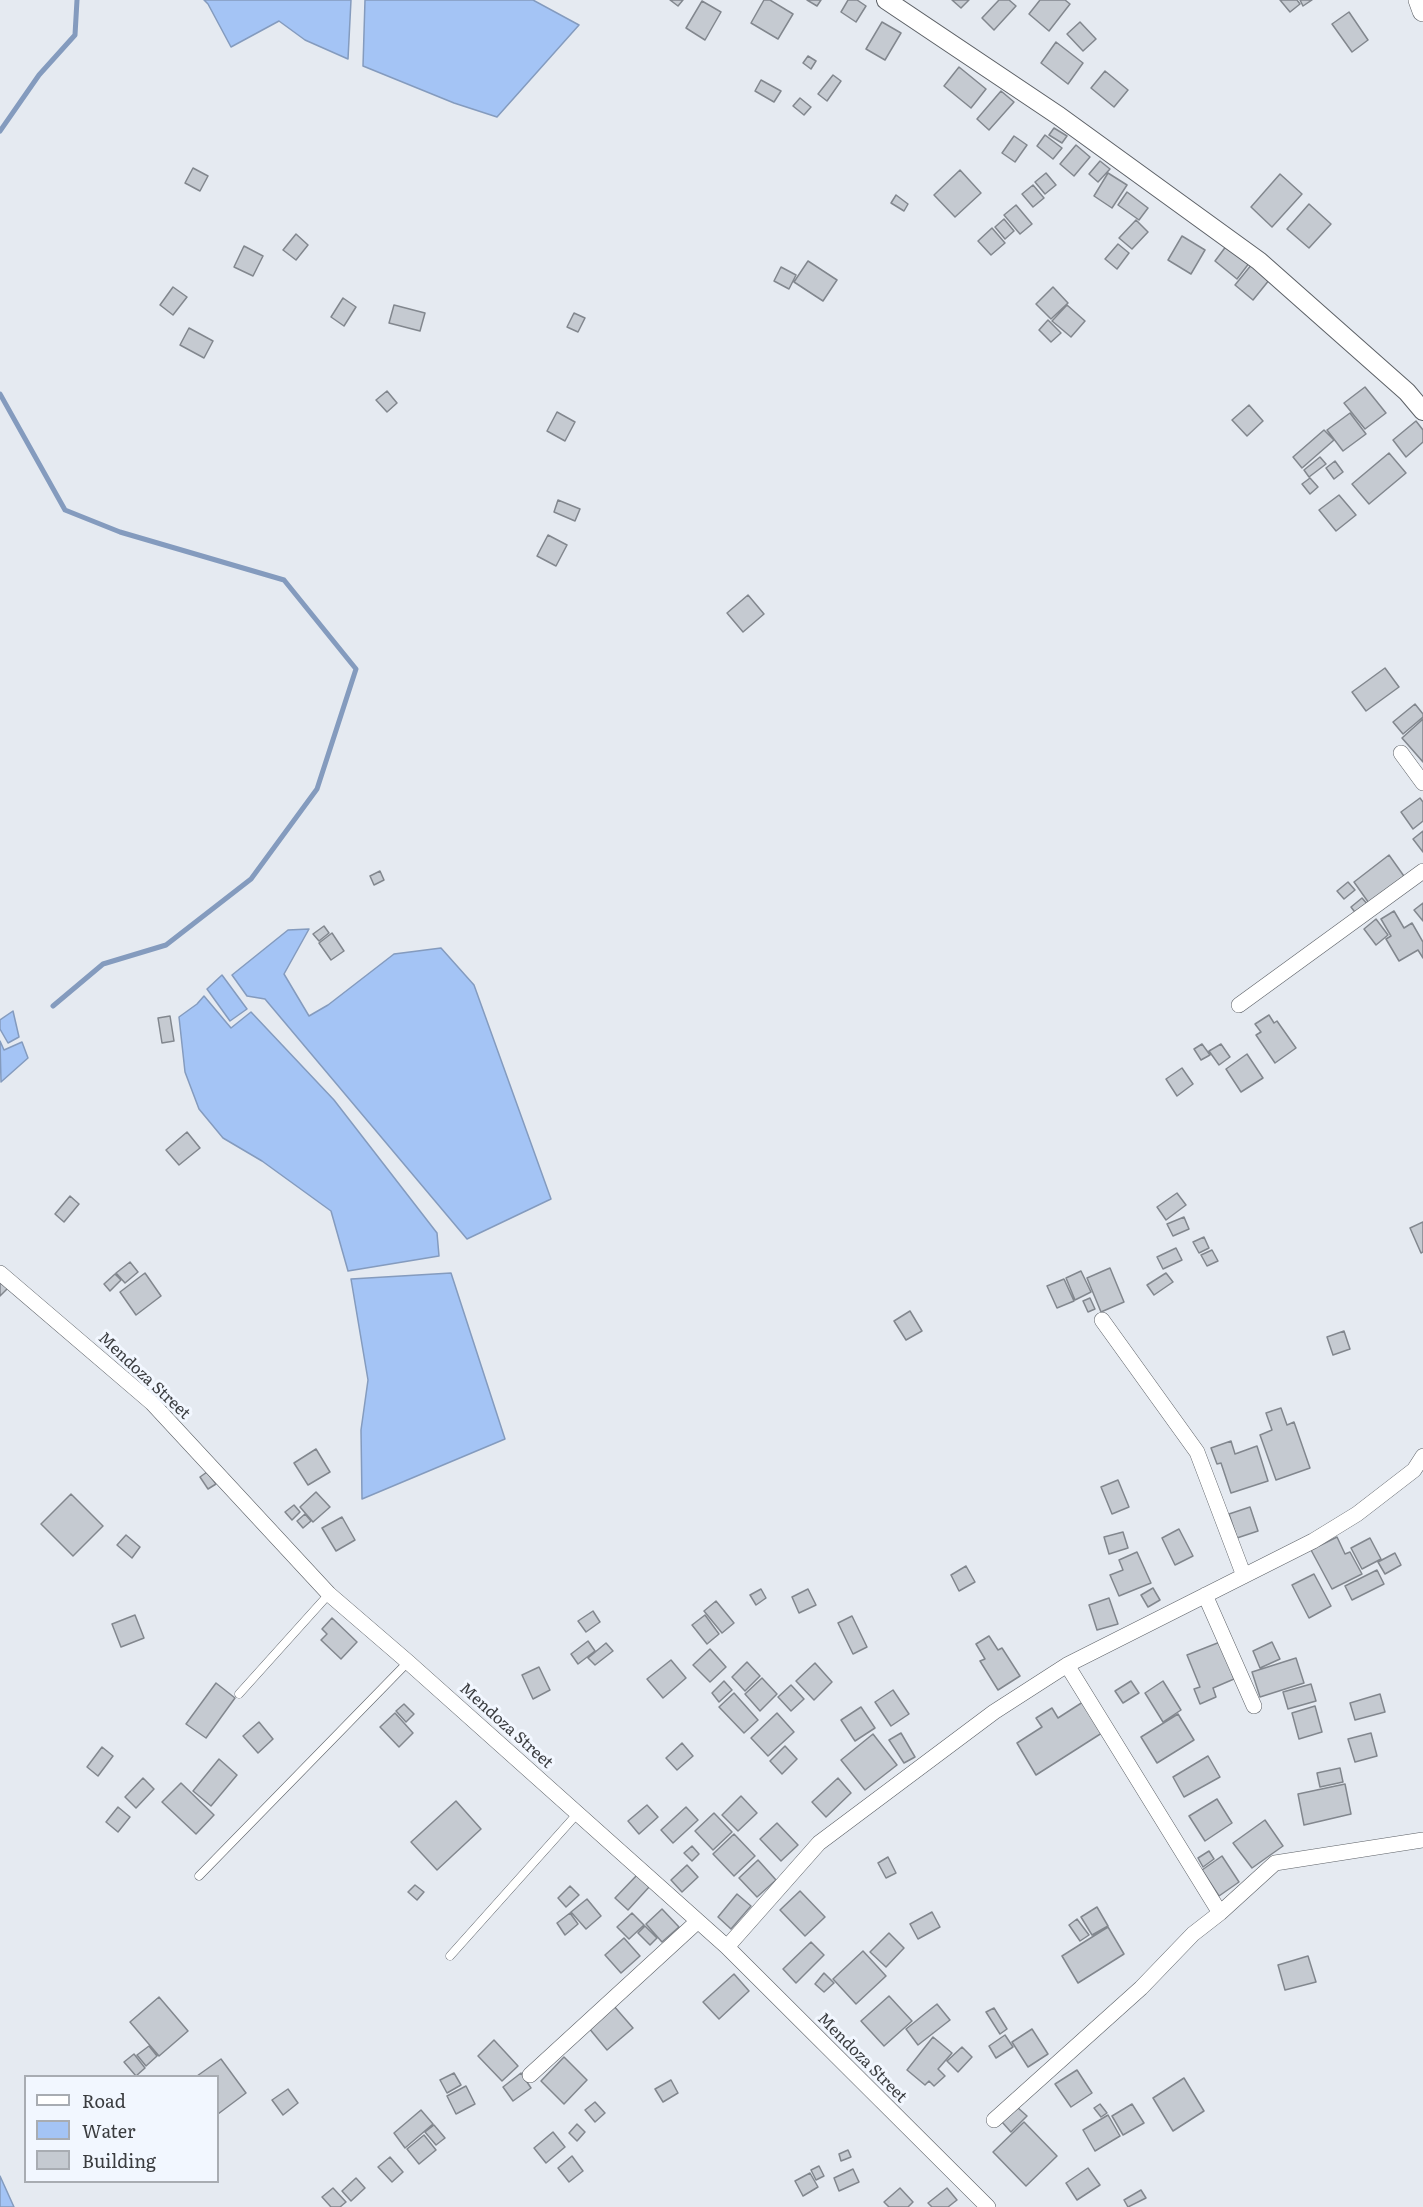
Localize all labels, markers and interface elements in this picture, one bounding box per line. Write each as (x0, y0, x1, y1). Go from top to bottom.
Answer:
street label: Mendoza Street (94, 1329, 194, 1423)
street label: Mendoza Street (455, 1679, 557, 1773)
street label: Mendoza Street (813, 2009, 911, 2107)
legend (24, 2075, 219, 2183)
text: Road (82, 2087, 126, 2114)
text: Water (82, 2117, 135, 2144)
text: Building (82, 2147, 156, 2174)

